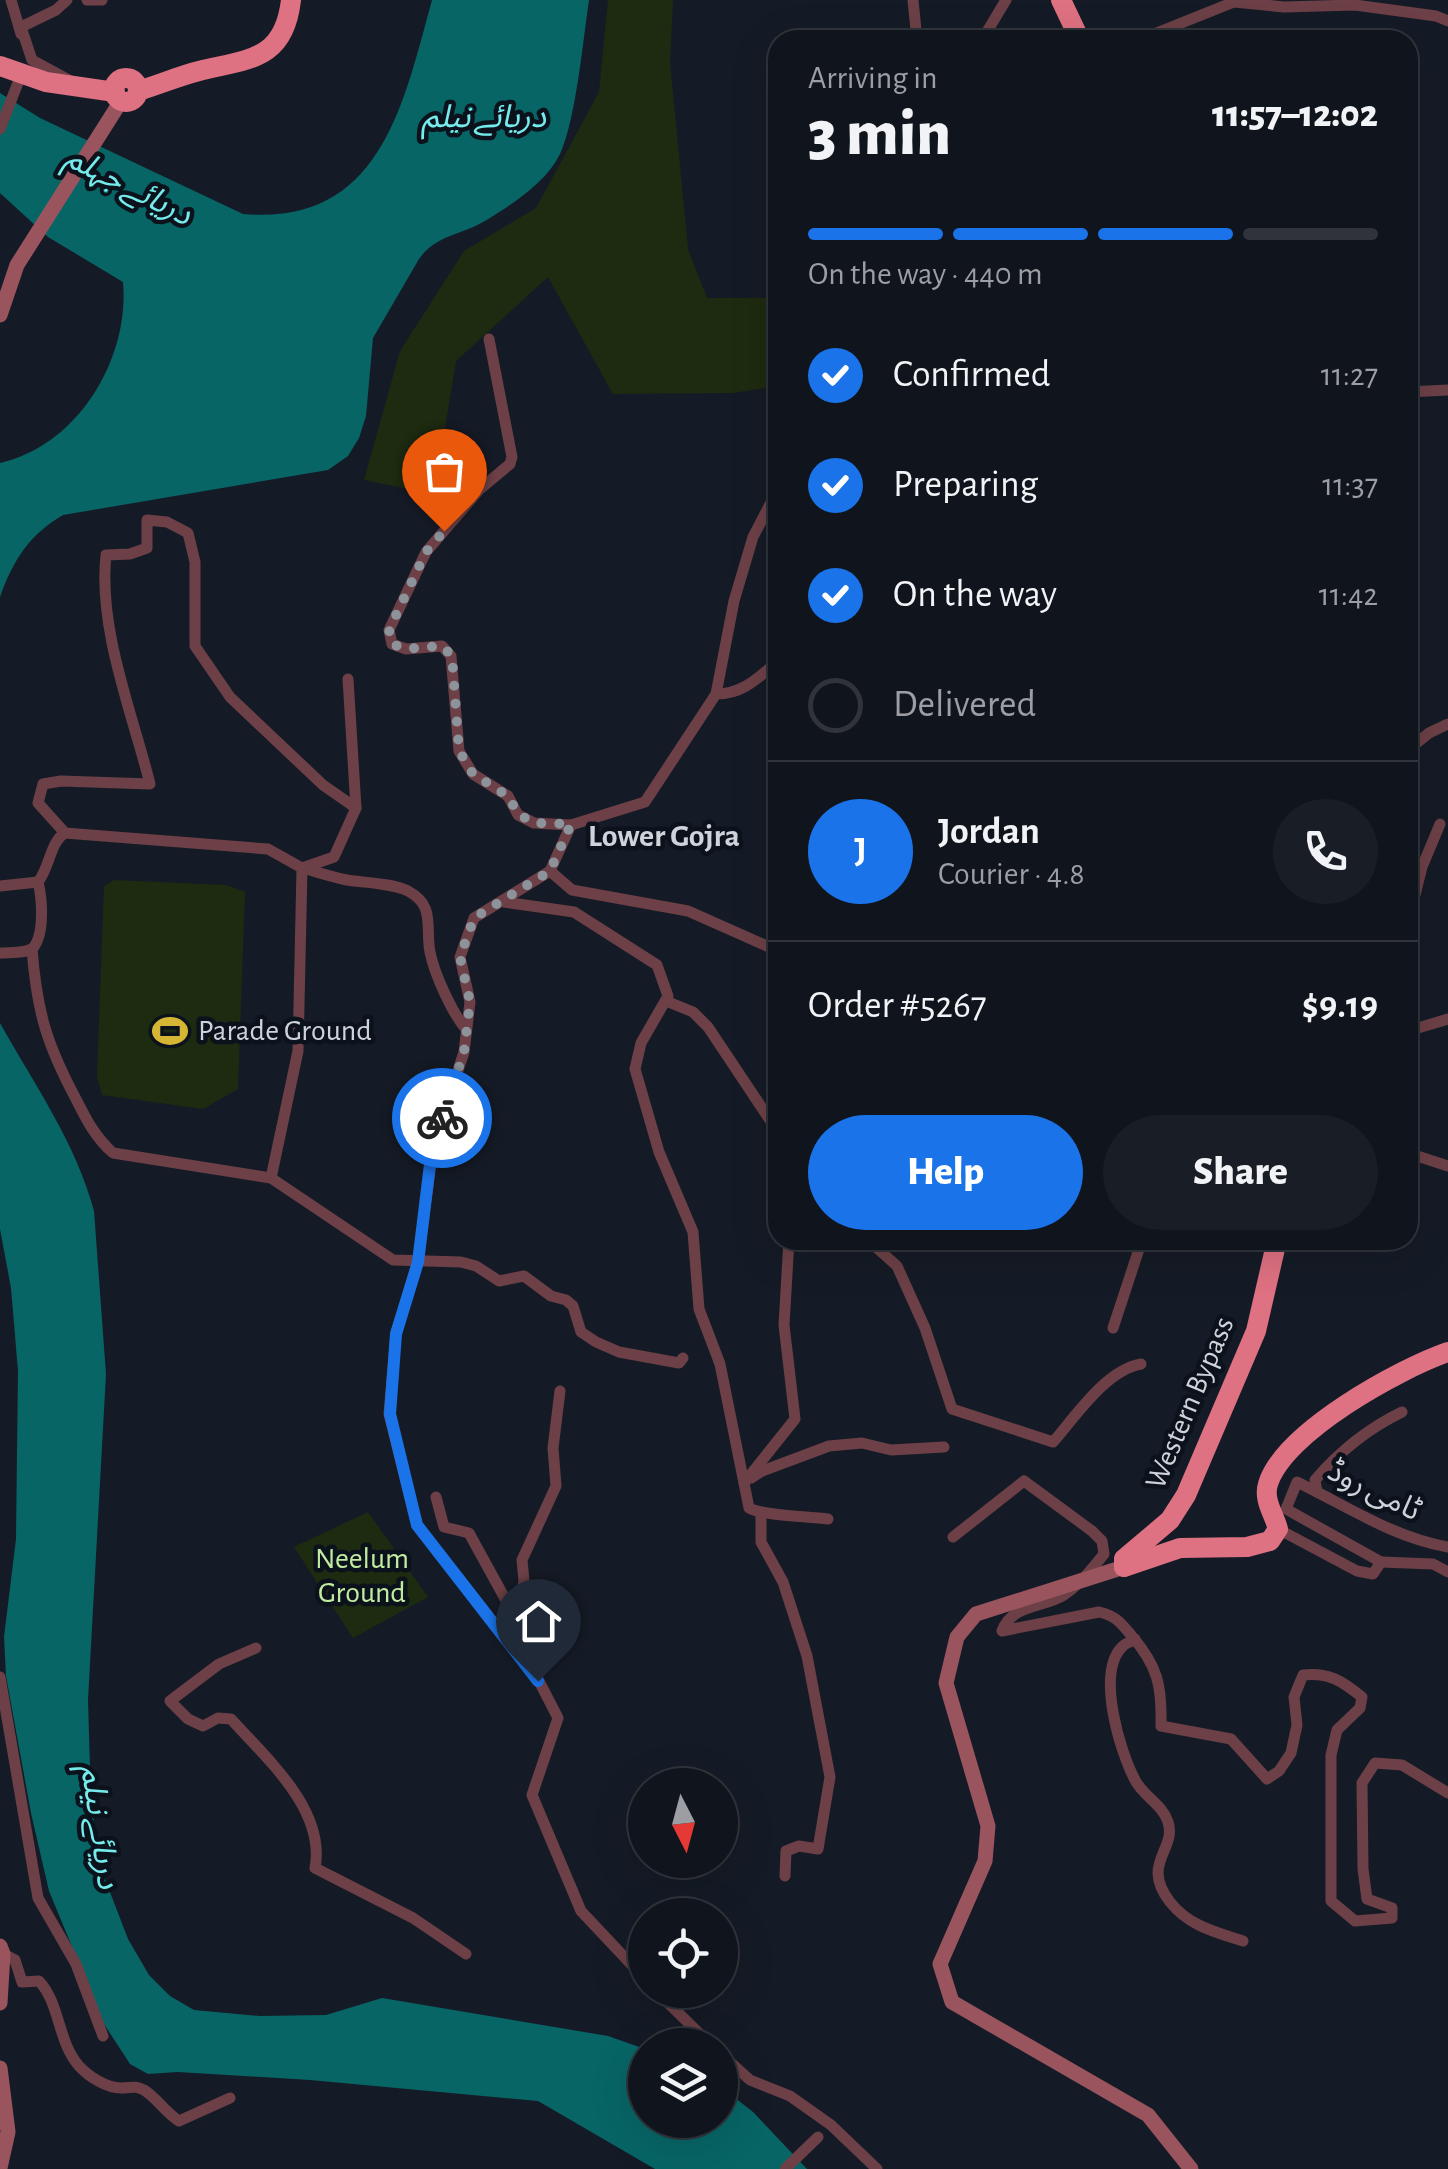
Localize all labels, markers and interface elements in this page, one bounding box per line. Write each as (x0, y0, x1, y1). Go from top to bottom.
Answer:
text: Arriving in (808, 62, 937, 94)
text: 11:57–12:02 (1212, 96, 1378, 134)
water label: دریائے نیلم (421, 101, 547, 140)
text: 3 min (808, 102, 951, 167)
water label: دریائے جہلم (57, 140, 198, 238)
text: On the way · 440 m (808, 258, 1043, 290)
icon: check (808, 348, 863, 403)
text: Confirmed (893, 356, 1050, 394)
text: 11:27 (1321, 359, 1378, 391)
pin (402, 429, 487, 532)
icon: bag (417, 444, 472, 499)
icon: check (808, 458, 863, 513)
text: Preparing (893, 466, 1038, 504)
text: 11:37 (1322, 469, 1378, 501)
icon: check (808, 568, 863, 623)
text: On the way (893, 576, 1057, 614)
text: 11:42 (1319, 579, 1378, 611)
text: Delivered (893, 686, 1036, 724)
button: phone (1273, 799, 1378, 904)
text: Jordan (938, 813, 1040, 851)
district label: Lower Gojra (588, 820, 740, 852)
text: J (854, 832, 867, 870)
text: Courier · 4.8 (938, 858, 1085, 890)
text: Order #5267 (808, 987, 987, 1025)
text: $9.19 (1302, 987, 1378, 1025)
sports icon: Parade Ground (151, 1012, 189, 1050)
place label: Parade Ground (198, 1016, 372, 1046)
courier (392, 1068, 492, 1168)
icon: bike (415, 1091, 470, 1146)
button: Help (808, 1115, 1083, 1230)
button: Share (1103, 1115, 1378, 1230)
street label: Western Bypass (1140, 1313, 1240, 1493)
street label: ٹامی روڈ (1322, 1454, 1426, 1527)
park label: Neelum Ground (315, 1544, 409, 1608)
pin (496, 1579, 581, 1682)
icon: home (511, 1594, 566, 1649)
water label: دریائے نیلم (68, 1762, 125, 1892)
north arrow (628, 1768, 738, 1878)
map controls (628, 1768, 738, 2138)
button: locate (628, 1898, 738, 2008)
button: layers (628, 2028, 738, 2138)

